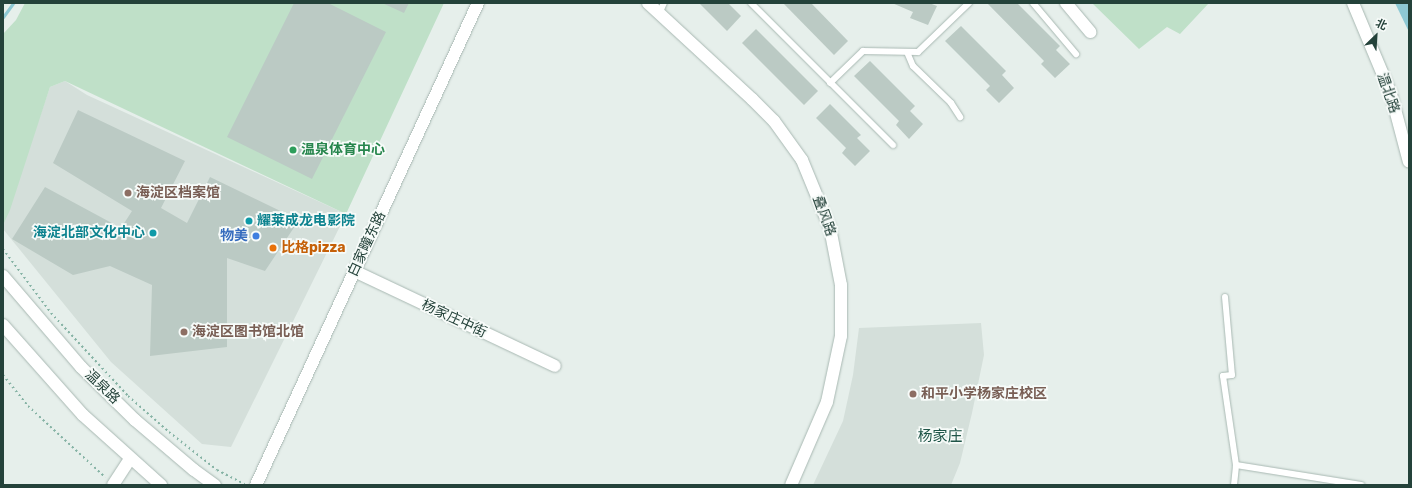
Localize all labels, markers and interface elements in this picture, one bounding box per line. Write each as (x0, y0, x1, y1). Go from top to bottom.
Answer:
north arrow (1356, 16, 1396, 56)
text: 北 (1374, 16, 1389, 33)
street label: 温北路 (1373, 70, 1403, 116)
place label: 温泉体育中心 (301, 142, 385, 158)
marker: 温泉体育中心 (288, 145, 298, 155)
place label: 海淀区档案馆 (136, 185, 220, 201)
marker: 海淀区档案馆 (123, 188, 133, 198)
street label: 叠风路 (809, 193, 839, 239)
street label: 白家疃东路 (345, 209, 389, 279)
place label: 耀莱成龙电影院 (257, 213, 355, 229)
marker: 耀莱成龙电影院 (244, 216, 254, 226)
place label: 海淀北部文化中心 (33, 225, 145, 241)
marker: 海淀北部文化中心 (148, 228, 158, 238)
place label: 物美 (220, 228, 248, 244)
marker: 物美 (251, 231, 261, 241)
place label: 比格pizza (281, 240, 346, 256)
marker: 比格pizza (268, 243, 278, 253)
street label: 杨家庄中街 (419, 297, 489, 341)
place label: 海淀区图书馆北馆 (192, 324, 304, 340)
marker: 海淀区图书馆北馆 (179, 327, 189, 337)
street label: 温泉路 (81, 366, 123, 408)
place label: 和平小学杨家庄校区 (921, 386, 1047, 402)
marker: 和平小学杨家庄校区 (908, 389, 918, 399)
district label: 杨家庄 (918, 428, 962, 446)

